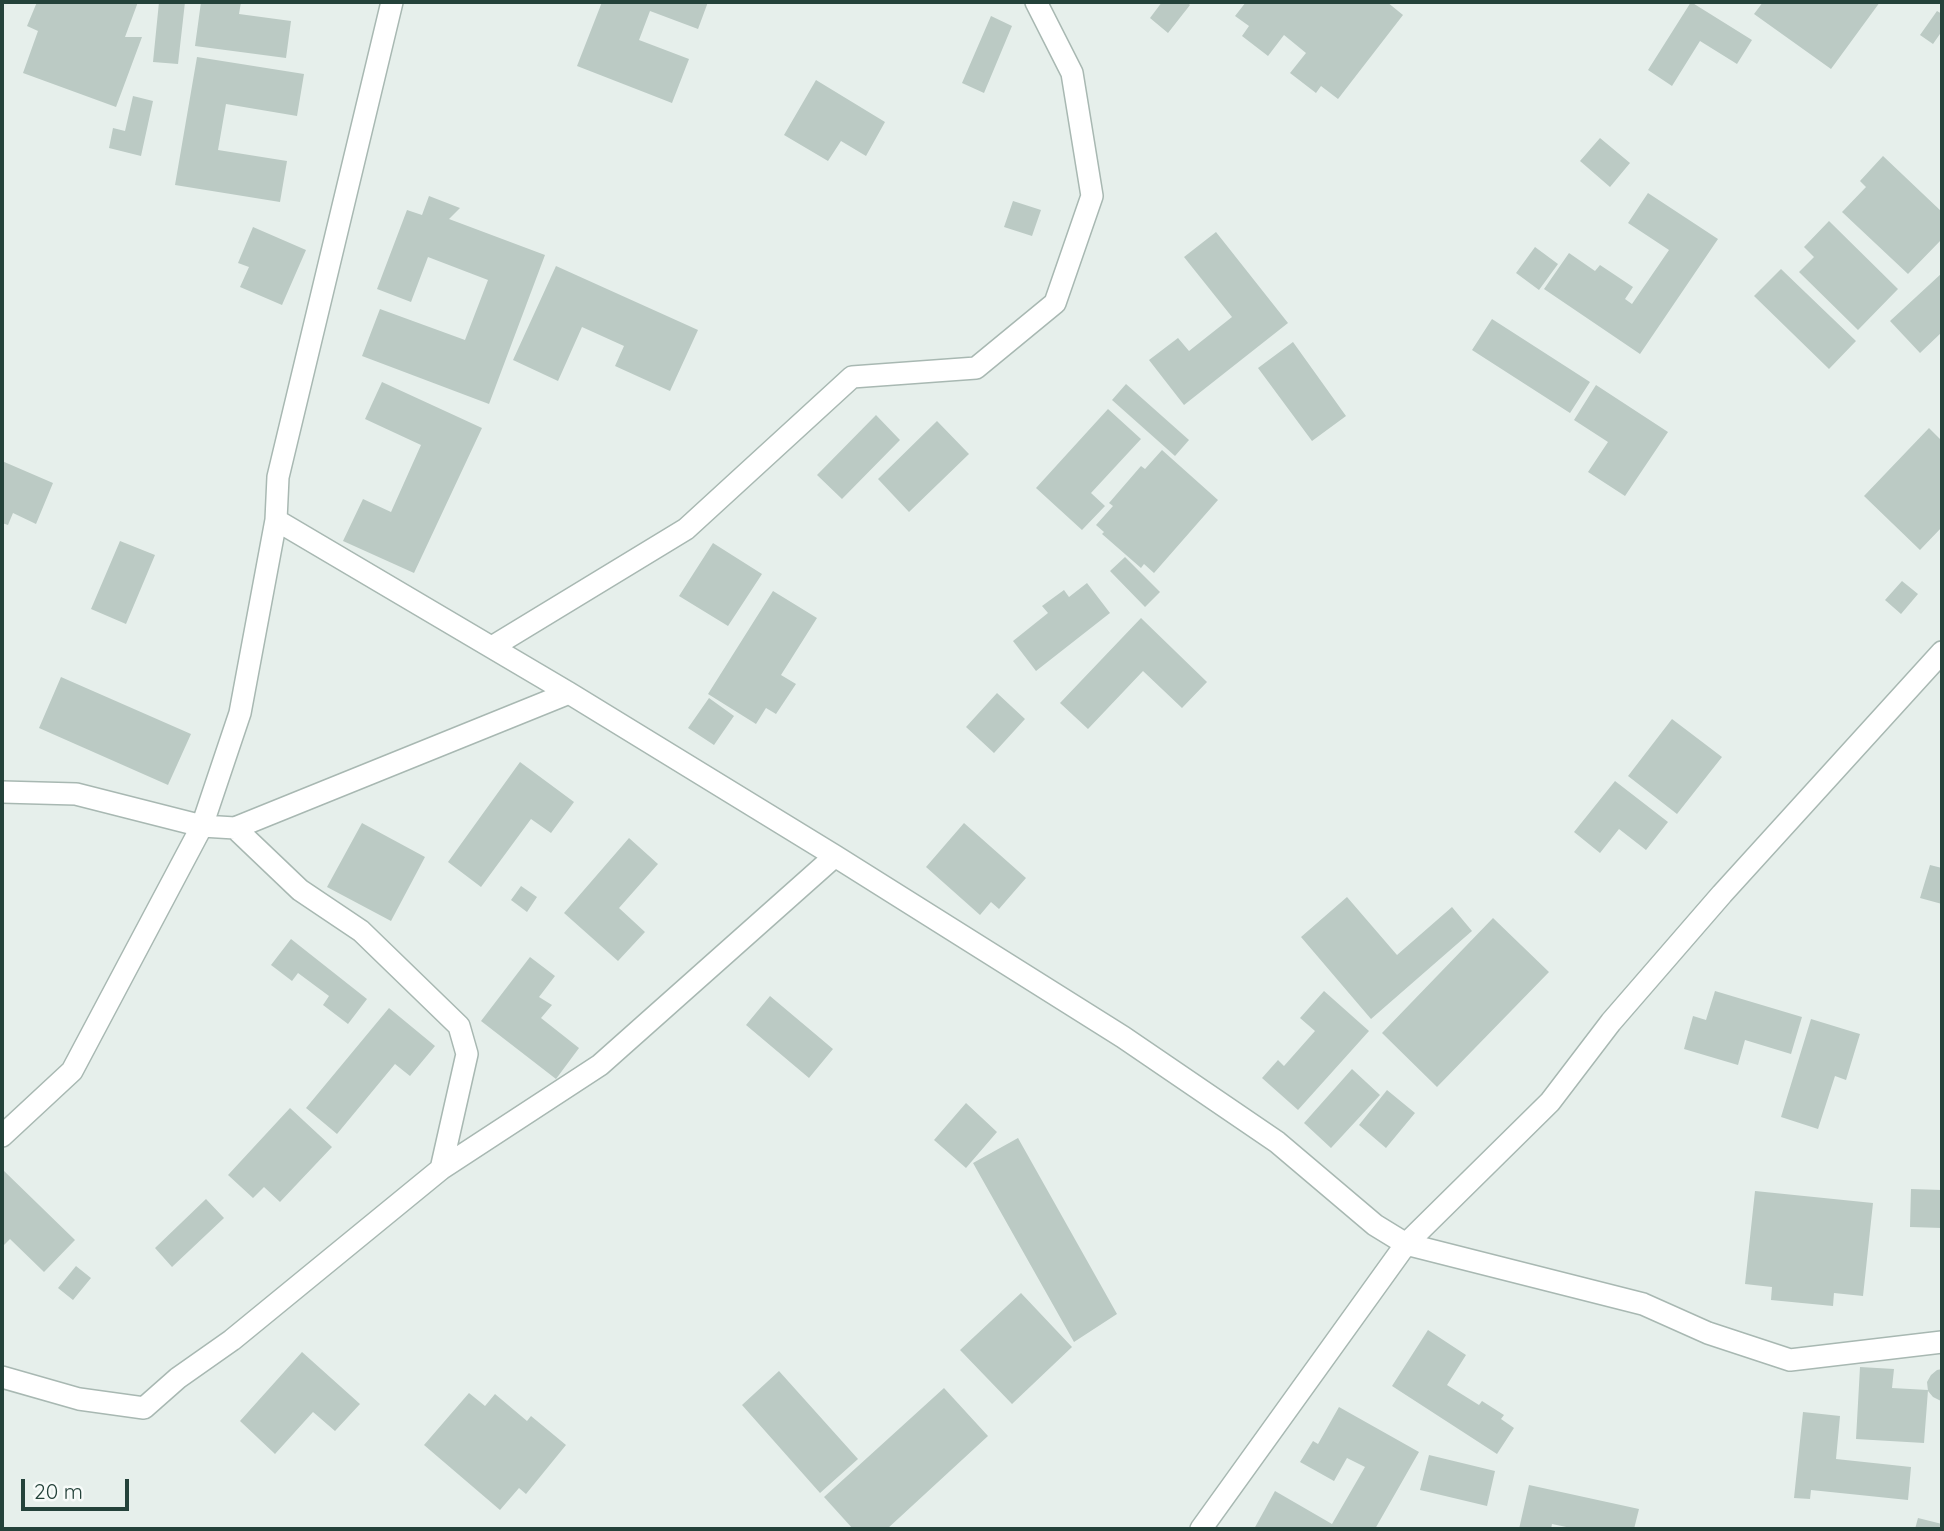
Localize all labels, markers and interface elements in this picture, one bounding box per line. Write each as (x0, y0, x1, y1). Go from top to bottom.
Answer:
scale bar (24, 1464, 133, 1508)
text: 20 m (34, 1478, 83, 1504)

